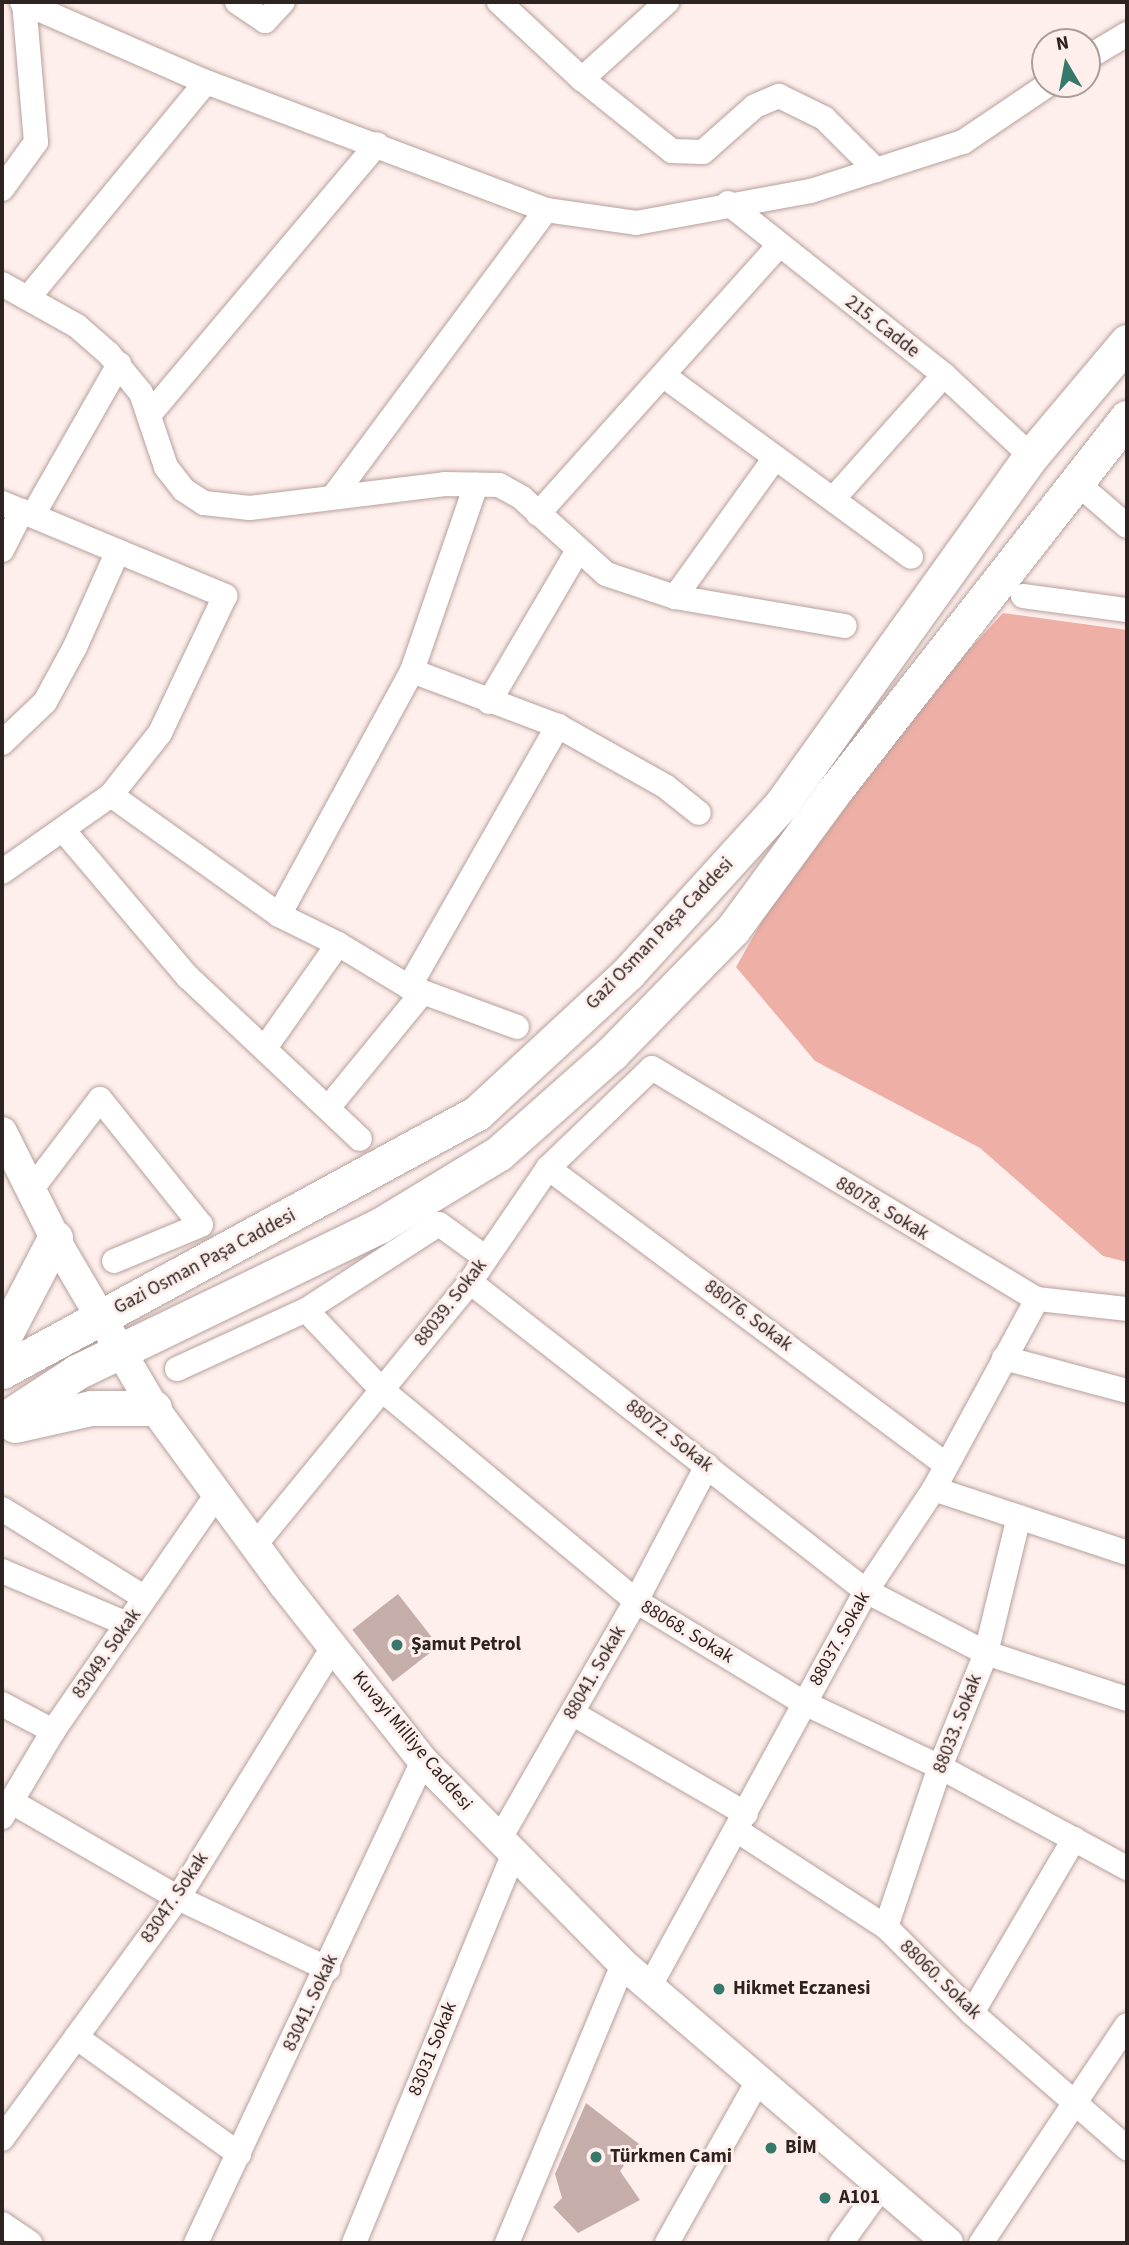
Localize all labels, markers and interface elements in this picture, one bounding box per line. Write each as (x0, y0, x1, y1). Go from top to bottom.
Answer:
north arrow (1031, 28, 1101, 98)
text: N (1054, 29, 1071, 58)
street label: 215. Cadde (840, 291, 924, 363)
street label: Gazi Osman Paşa Caddesi (582, 853, 738, 1015)
street label: 88078. Sokak (831, 1172, 933, 1246)
street label: Gazi Osman Paşa Caddesi (110, 1204, 300, 1320)
street label: 88039. Sokak (410, 1255, 492, 1351)
street label: 88076. Sokak (699, 1275, 797, 1357)
street label: 88072. Sokak (621, 1395, 717, 1477)
street label: 88037. Sokak (805, 1588, 875, 1690)
street label: 88068. Sokak (636, 1595, 738, 1669)
street label: 83049. Sokak (68, 1605, 146, 1703)
street label: 88041. Sokak (559, 1622, 631, 1724)
place label: Şamut Petrol (411, 1634, 521, 1656)
marker: Şamut Petrol (389, 1637, 405, 1653)
street label: Kuvayi Milliye Caddesi (347, 1667, 477, 1815)
street label: 88033. Sokak (929, 1671, 987, 1777)
street label: 83047. Sokak (136, 1848, 214, 1948)
street label: 88060. Sokak (895, 1936, 985, 2024)
street label: 83041. Sokak (279, 1951, 343, 2055)
place label: Hikmet Eczanesi (733, 1978, 870, 2000)
marker: Hikmet Eczanesi (711, 1981, 727, 1997)
street label: 83031 Sokak (404, 1999, 462, 2099)
place label: BİM (785, 2137, 817, 2159)
marker: BİM (763, 2140, 779, 2156)
place label: Türkmen Cami (610, 2146, 732, 2168)
marker: Türkmen Cami (588, 2149, 604, 2165)
place label: A101 (839, 2187, 880, 2209)
marker: A101 (817, 2190, 833, 2206)

